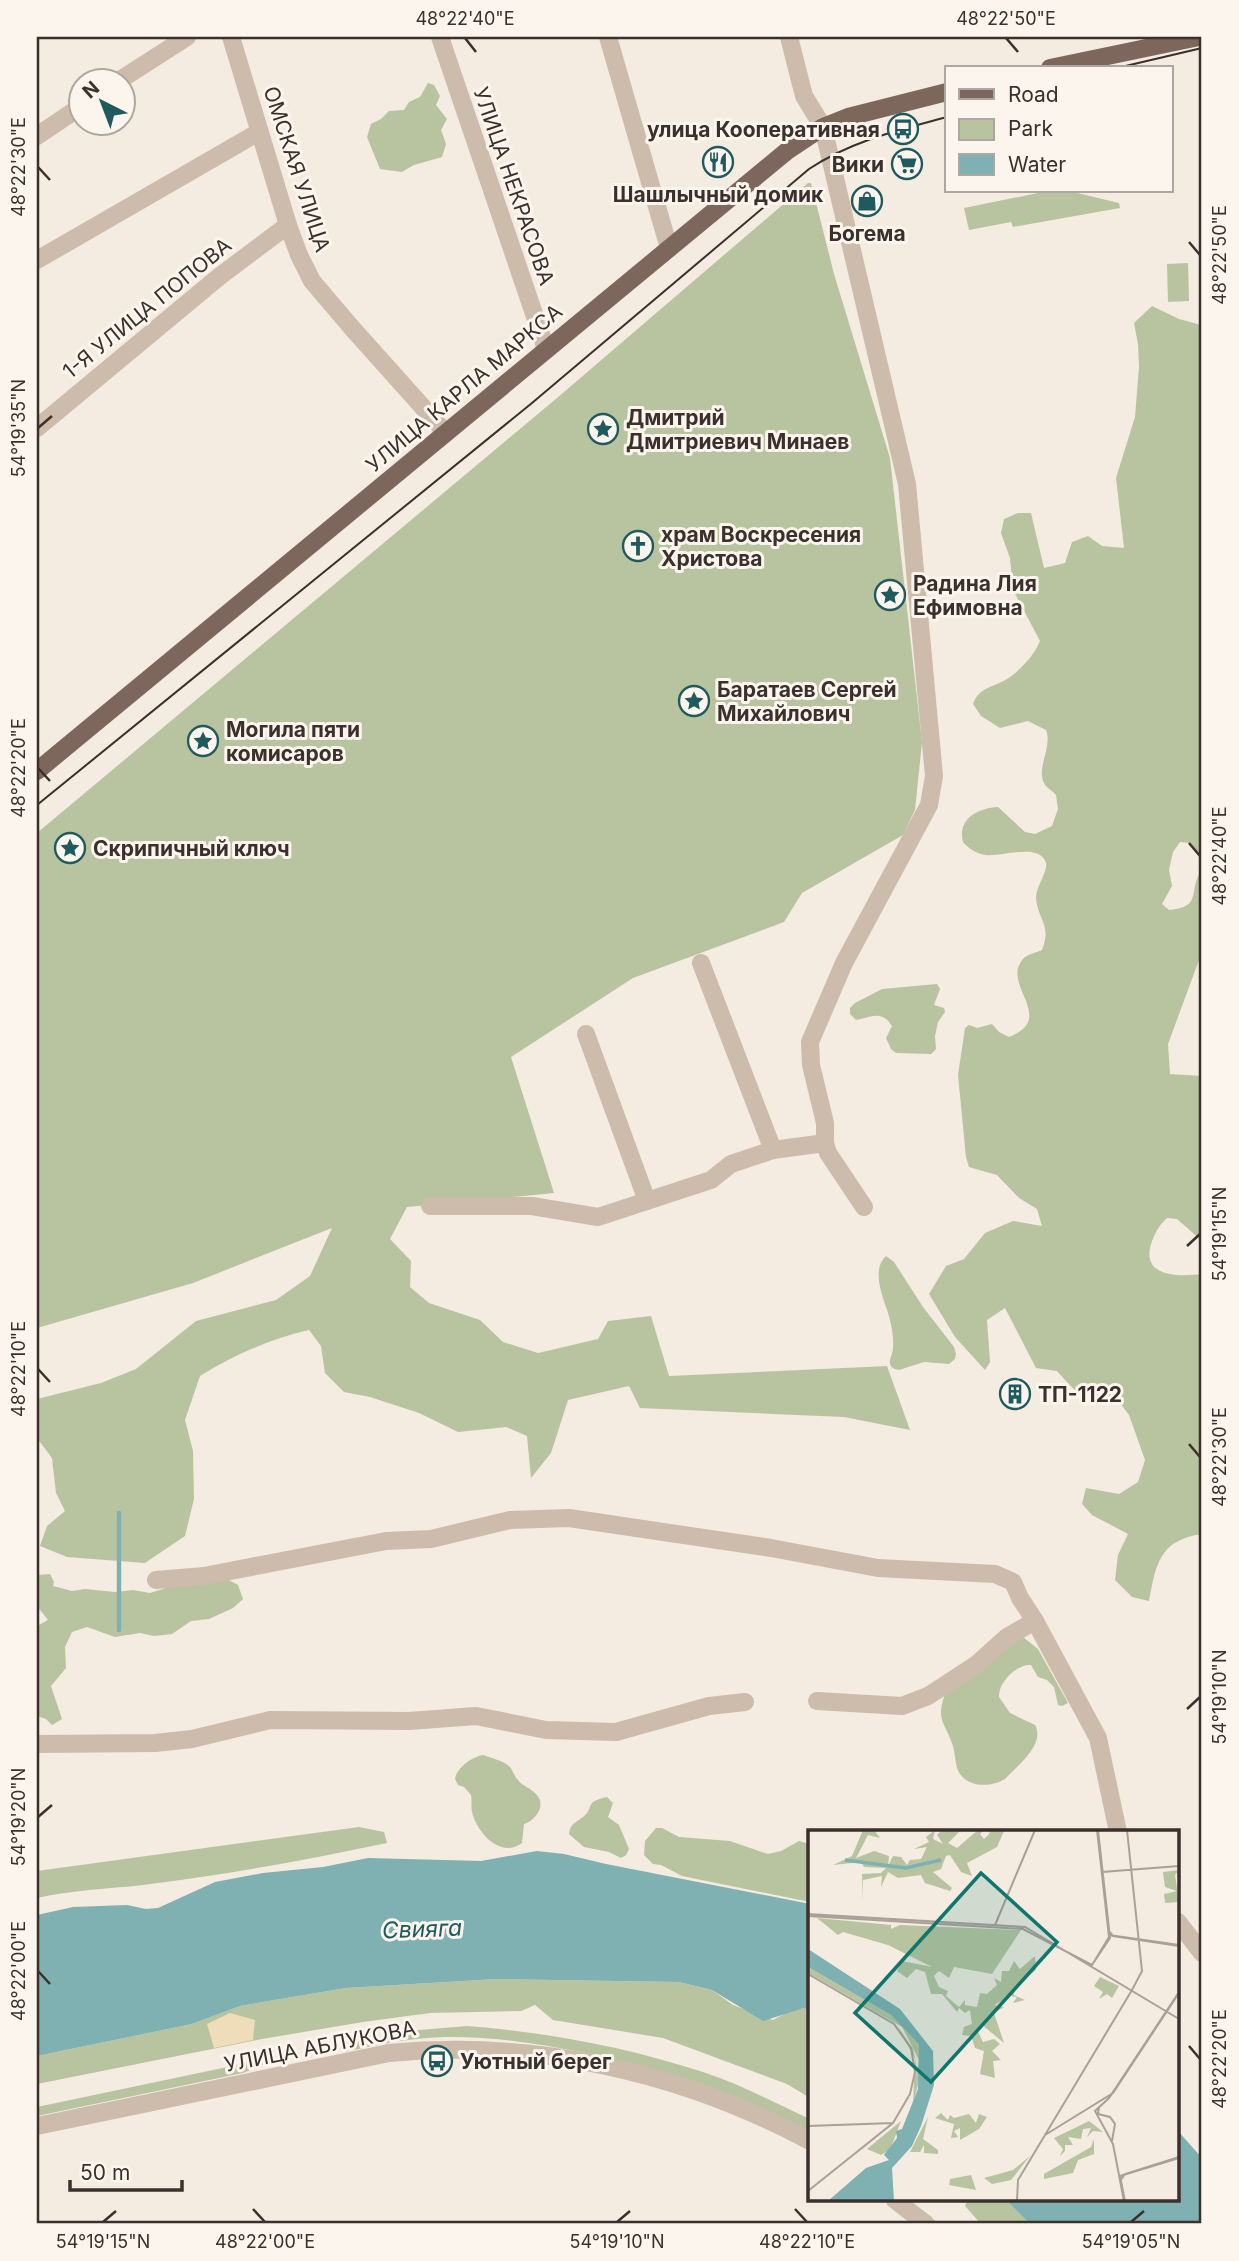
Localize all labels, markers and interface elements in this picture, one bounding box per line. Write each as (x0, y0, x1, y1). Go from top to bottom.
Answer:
text: 48°22'40"E (415, 8, 515, 29)
text: 48°22'50"E (956, 8, 1056, 29)
north arrow (66, 66, 136, 136)
legend (945, 66, 1172, 192)
text: N (78, 76, 104, 103)
text: Road (1008, 82, 1059, 107)
street label: ОМСКАЯ УЛИЦА (258, 83, 336, 255)
street label: УЛИЦА НЕКРАСОВА (468, 84, 560, 288)
bus stop icon: улица Кооперативная (886, 112, 920, 146)
text: Park (1008, 116, 1053, 141)
text: 48°22'30"E (8, 117, 29, 217)
place label: улица Кооперативная (647, 117, 880, 142)
restaurant icon: Шашлычный домик (701, 145, 735, 179)
supermarket icon: Вики (890, 147, 924, 181)
place label: Вики (832, 152, 884, 177)
text: Water (1008, 152, 1066, 177)
place label: Шашлычный домик (613, 182, 824, 207)
shop icon: Богема (850, 184, 884, 218)
text: 48°22'50"E (1209, 205, 1230, 305)
place label: Богема (828, 221, 906, 246)
street label: 1-Я УЛИЦА ПОПОВА (58, 232, 236, 384)
street label: УЛИЦА КАРЛА МАРКСА (361, 299, 567, 477)
text: 54°19'35"N (8, 379, 29, 477)
place label: Дмитрий Дмитриевич Минаев (626, 405, 849, 454)
place icon: Дмитрий Дмитриевич Минаев (586, 412, 620, 446)
place label: храм Воскресения Христова (661, 522, 861, 571)
church icon: храм Воскресения Христова (621, 529, 655, 563)
place label: Радина Лия Ефимовна (913, 571, 1037, 620)
place icon: Радина Лия Ефимовна (873, 578, 907, 612)
place label: Баратаев Сергей Михайлович (717, 677, 896, 726)
place icon: Баратаев Сергей Михайлович (677, 684, 711, 718)
place label: Могила пяти комисаров (226, 717, 360, 766)
text: 48°22'20"E (8, 718, 29, 818)
place icon: Могила пяти комисаров (186, 724, 220, 758)
text: 48°22'40"E (1209, 806, 1230, 906)
place icon: Скрипичный ключ (53, 831, 87, 865)
place label: Скрипичный ключ (93, 836, 290, 861)
text: 54°19'15"N (1209, 1187, 1230, 1281)
text: 48°22'10"E (8, 1321, 29, 1417)
building icon: ТП-1122 (998, 1377, 1032, 1411)
place label: ТП-1122 (1038, 1382, 1122, 1407)
text: 48°22'30"E (1209, 1407, 1230, 1507)
text: 54°19'10"N (1209, 1650, 1230, 1744)
text: 54°19'20"N (8, 1768, 29, 1866)
inset map (808, 1830, 1180, 2202)
water label: Свияга (381, 1914, 463, 1944)
text: 48°22'00"E (8, 1921, 29, 2021)
text: 48°22'20"E (1209, 2009, 1230, 2109)
street label: УЛИЦА АБЛУКОВА (222, 2015, 418, 2077)
bus stop icon: Уютный берег (420, 2044, 454, 2078)
place label: Уютный берег (460, 2049, 612, 2074)
scale bar (70, 2149, 182, 2193)
text: 50 m (80, 2160, 130, 2185)
text: 54°19'15"N (56, 2231, 150, 2252)
text: 48°22'00"E (215, 2231, 315, 2252)
text: 54°19'10"N (570, 2231, 664, 2252)
text: 48°22'10"E (759, 2231, 855, 2252)
text: 54°19'05"N (1082, 2231, 1180, 2252)

